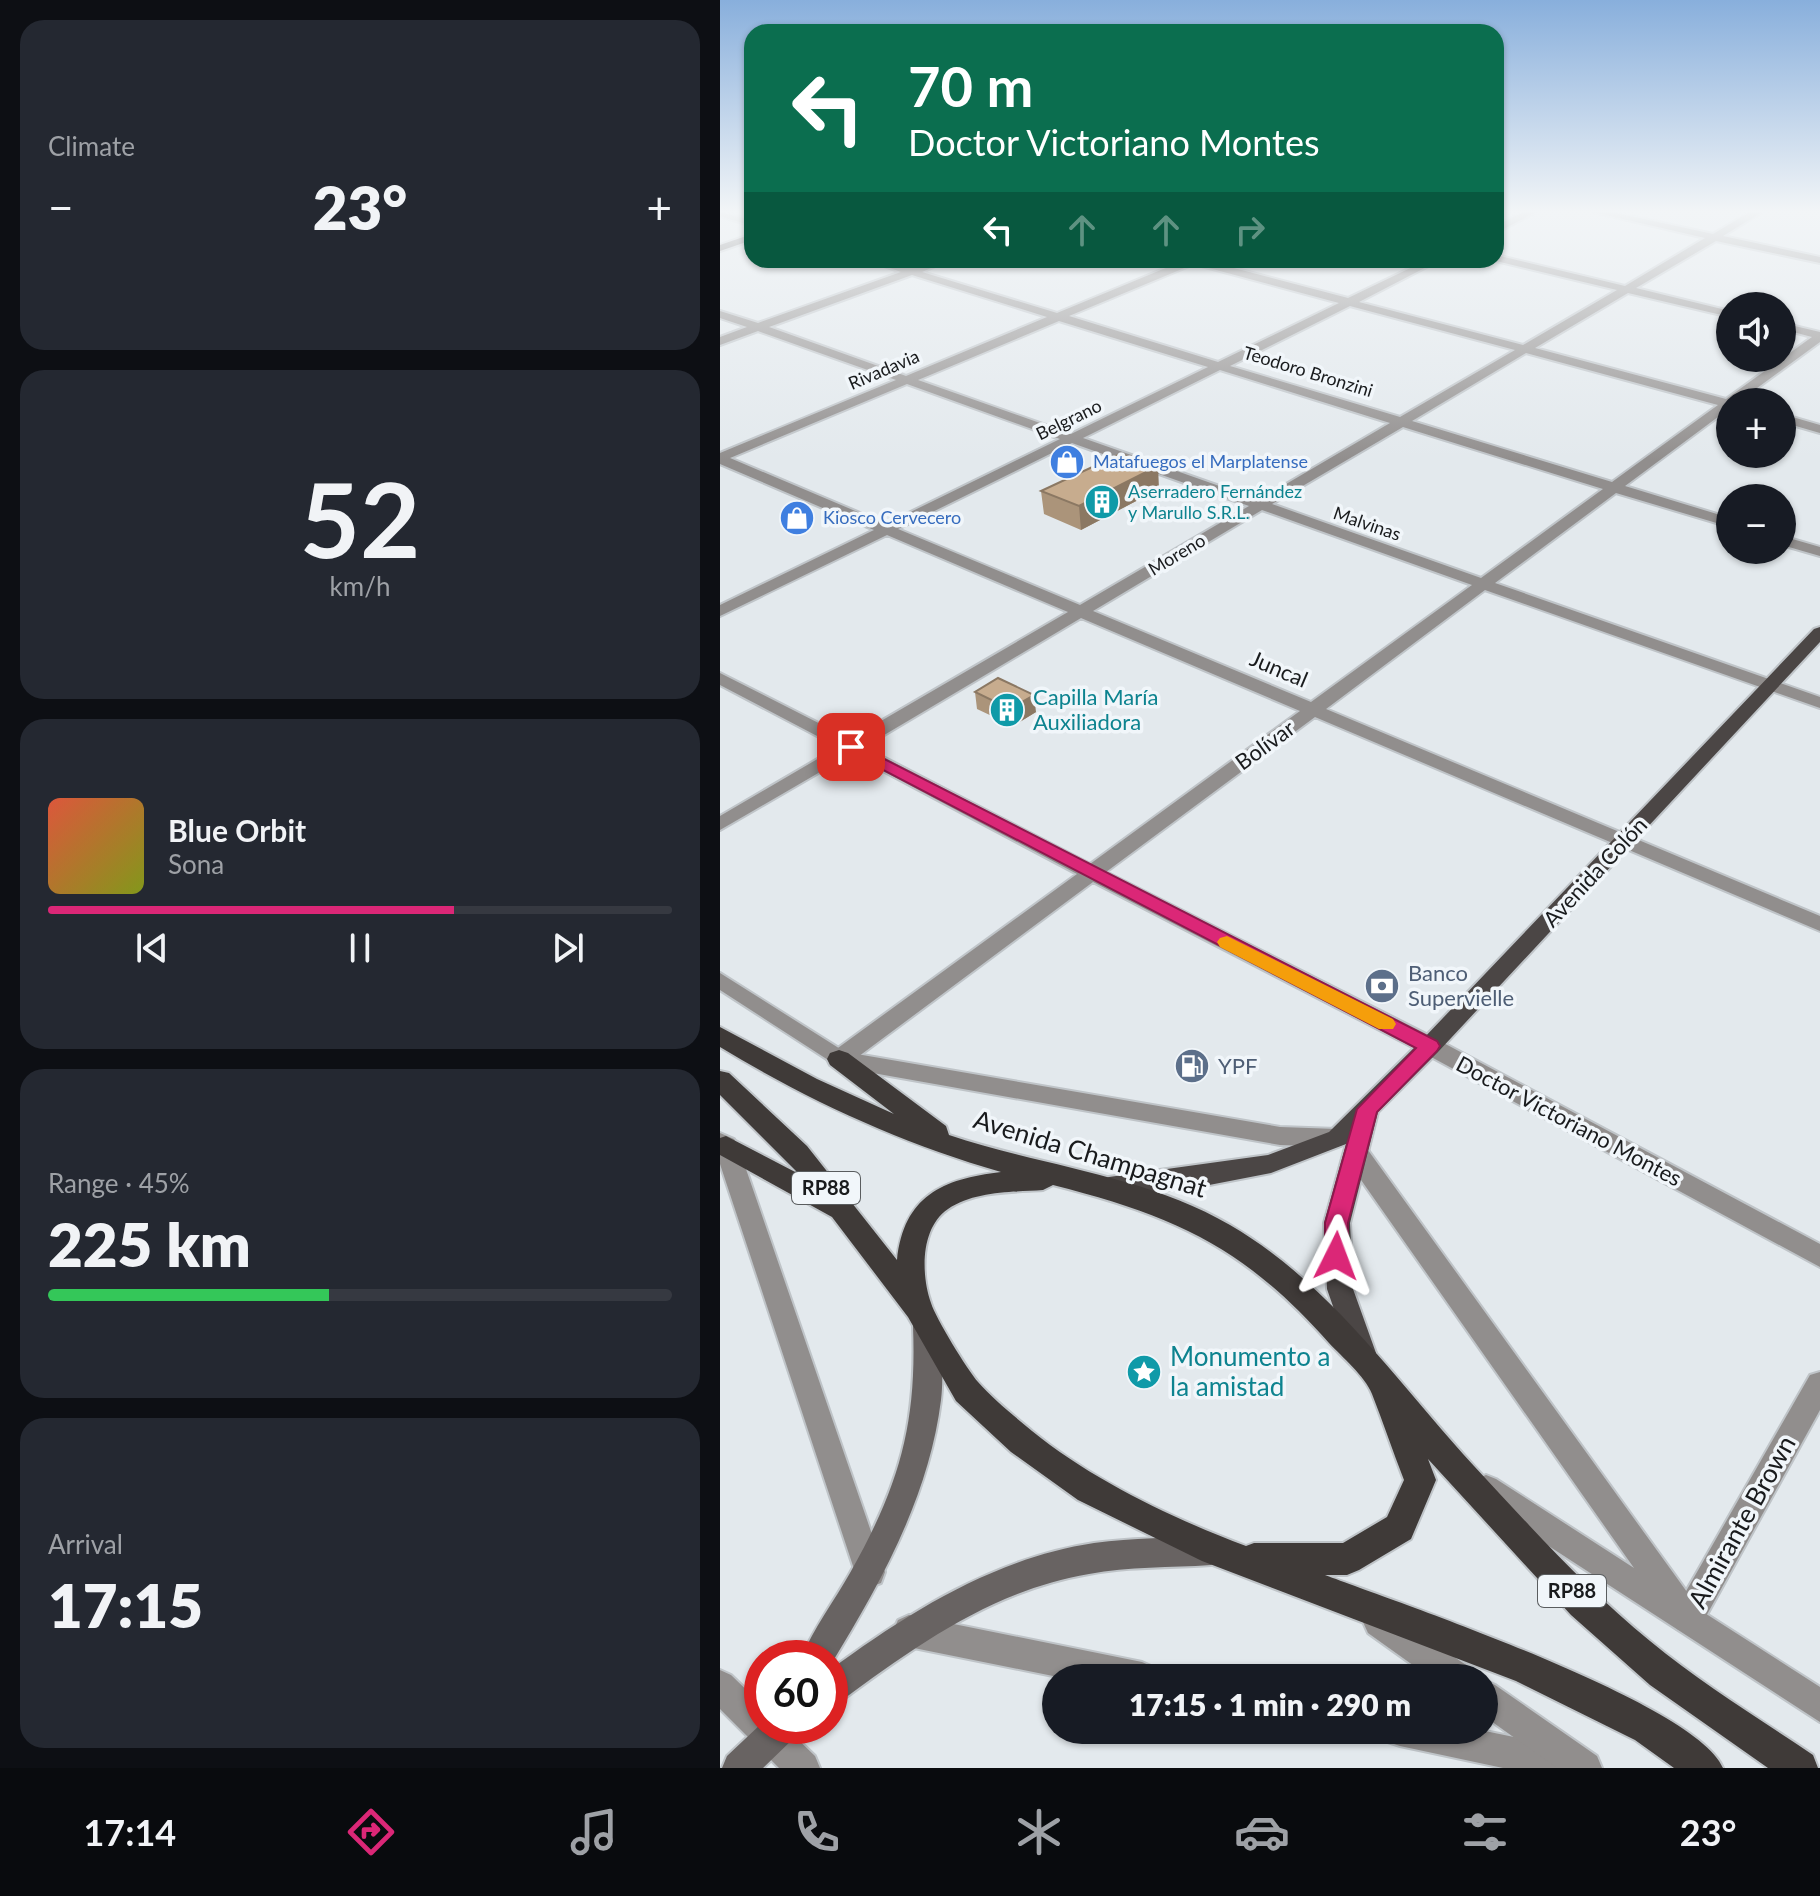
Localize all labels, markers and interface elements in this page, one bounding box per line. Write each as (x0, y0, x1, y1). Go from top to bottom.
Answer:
text: 70 m (908, 52, 1033, 119)
icon: left (776, 56, 880, 160)
text: Doctor Victoriano Montes (908, 120, 1320, 164)
text: Climate (48, 130, 135, 162)
text: 23° (313, 171, 407, 243)
text: − (48, 181, 74, 233)
text: + (646, 181, 672, 233)
icon: left (976, 208, 1020, 252)
icon: ahead (1060, 208, 1104, 252)
icon: ahead (1144, 208, 1188, 252)
icon: right (1228, 208, 1272, 252)
map controls (1716, 292, 1796, 564)
button: sound (1716, 292, 1796, 372)
street label: Teodoro Bronzini (1241, 341, 1376, 401)
street label: Rivadavia (845, 344, 922, 394)
button: + (1716, 388, 1796, 468)
street label: Belgrano (1032, 394, 1105, 444)
shop icon: Matafuegos el Marplatense (1048, 443, 1086, 481)
place label: Matafuegos el Marplatense (1093, 450, 1308, 472)
text: 52 (300, 455, 420, 580)
place label: Aserradero Fernández y Marullo S.R.L. (1128, 480, 1302, 523)
building icon: Aserradero Fernández y Marullo S.R.L. (1083, 483, 1121, 521)
button: − (1716, 484, 1796, 564)
shop icon: Kiosco Cervecero (778, 499, 816, 537)
street label: Malvinas (1331, 501, 1404, 545)
place label: Kiosco Cervecero (823, 506, 961, 528)
street label: Moreno (1144, 529, 1209, 580)
text: km/h (330, 570, 390, 602)
street label: Juncal (1246, 644, 1312, 693)
place label: Capilla María Auxiliadora (1033, 683, 1158, 735)
building icon: Capilla María Auxiliadora (988, 691, 1026, 729)
pin (817, 713, 885, 781)
street label: Bolívar (1230, 714, 1300, 775)
icon: arrive (829, 725, 873, 769)
street label: Avenida Colón (1537, 811, 1652, 932)
text: Blue Orbit (168, 812, 306, 848)
text: Sona (168, 848, 224, 880)
icon: previous (130, 926, 174, 970)
icon: pause (338, 926, 382, 970)
icon: next (546, 926, 590, 970)
place label: Banco Supervielle (1408, 959, 1514, 1011)
bank icon: Banco Supervielle (1363, 967, 1401, 1005)
fuel station icon: YPF (1173, 1047, 1211, 1085)
street label: Doctor Victoriano Montes (1452, 1050, 1687, 1192)
place label: YPF (1218, 1052, 1257, 1079)
street label: Avenida Champagnat (970, 1102, 1211, 1204)
text: Range · 45% (48, 1167, 190, 1199)
road number: RP88 (792, 1172, 860, 1204)
text: 225 km (48, 1208, 251, 1280)
position arrow (1294, 1214, 1378, 1298)
place label: Monumento a la amistad (1170, 1340, 1331, 1402)
place icon: Monumento a la amistad (1125, 1353, 1163, 1391)
street label: Almirante Brown (1680, 1430, 1802, 1613)
text: Arrival (48, 1528, 123, 1560)
text: 17:15 (48, 1569, 203, 1641)
road number: RP88 (1538, 1575, 1606, 1607)
speed limit sign: 60 (744, 1640, 848, 1744)
text: 17:15 · 1 min · 290 m (1129, 1686, 1411, 1722)
icon: directions (343, 1804, 399, 1860)
icon: music (566, 1804, 622, 1860)
icon: phone (789, 1804, 845, 1860)
icon: climate (1011, 1804, 1067, 1860)
icon: car (1234, 1804, 1290, 1860)
icon: filters (1457, 1804, 1513, 1860)
text: 17:14 (83, 1810, 176, 1854)
text: 23° (1680, 1810, 1736, 1854)

